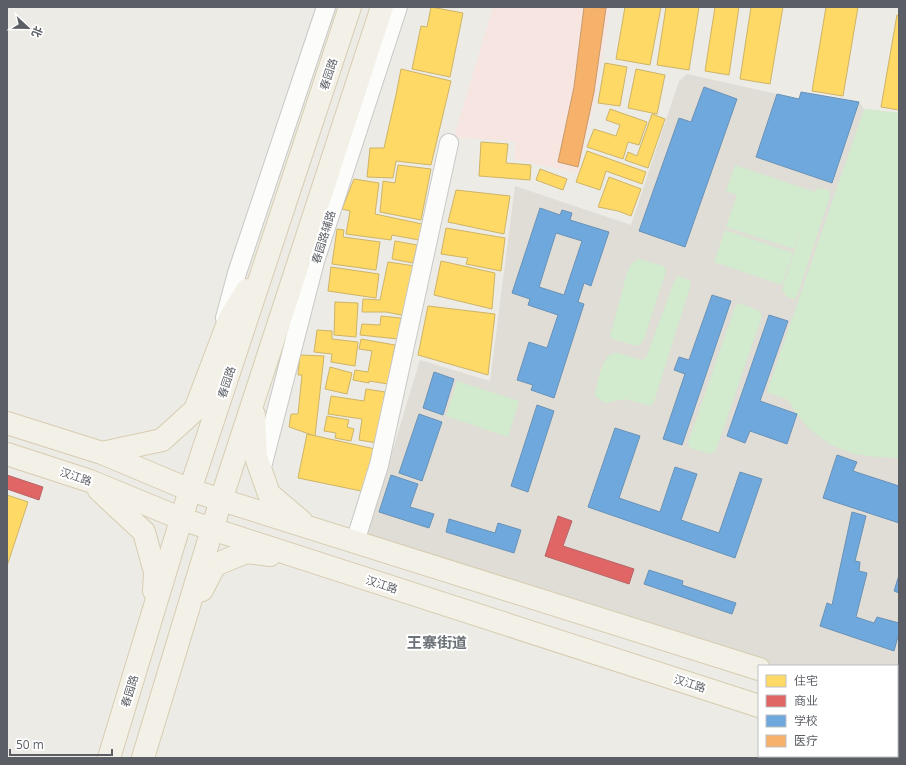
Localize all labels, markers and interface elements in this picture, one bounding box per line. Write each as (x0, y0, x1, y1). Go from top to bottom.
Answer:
north arrow (8, 8, 48, 48)
text: 北 (29, 24, 47, 40)
street label: 春园路 (316, 56, 340, 92)
street label: 春园路辅路 (308, 209, 338, 265)
street label: 春园路 (214, 364, 238, 400)
street label: 汉江路 (58, 464, 94, 488)
street label: 汉江路 (364, 572, 400, 596)
district label: 王寨街道 (407, 632, 467, 652)
legend (758, 665, 898, 757)
street label: 汉江路 (672, 671, 708, 695)
text: 住宅 (794, 672, 818, 689)
street label: 春园路 (117, 673, 141, 709)
text: 商业 (794, 692, 818, 709)
text: 学校 (794, 712, 818, 729)
scale bar (10, 731, 112, 757)
text: 医疗 (794, 732, 818, 749)
text: 50 m (16, 736, 44, 753)

